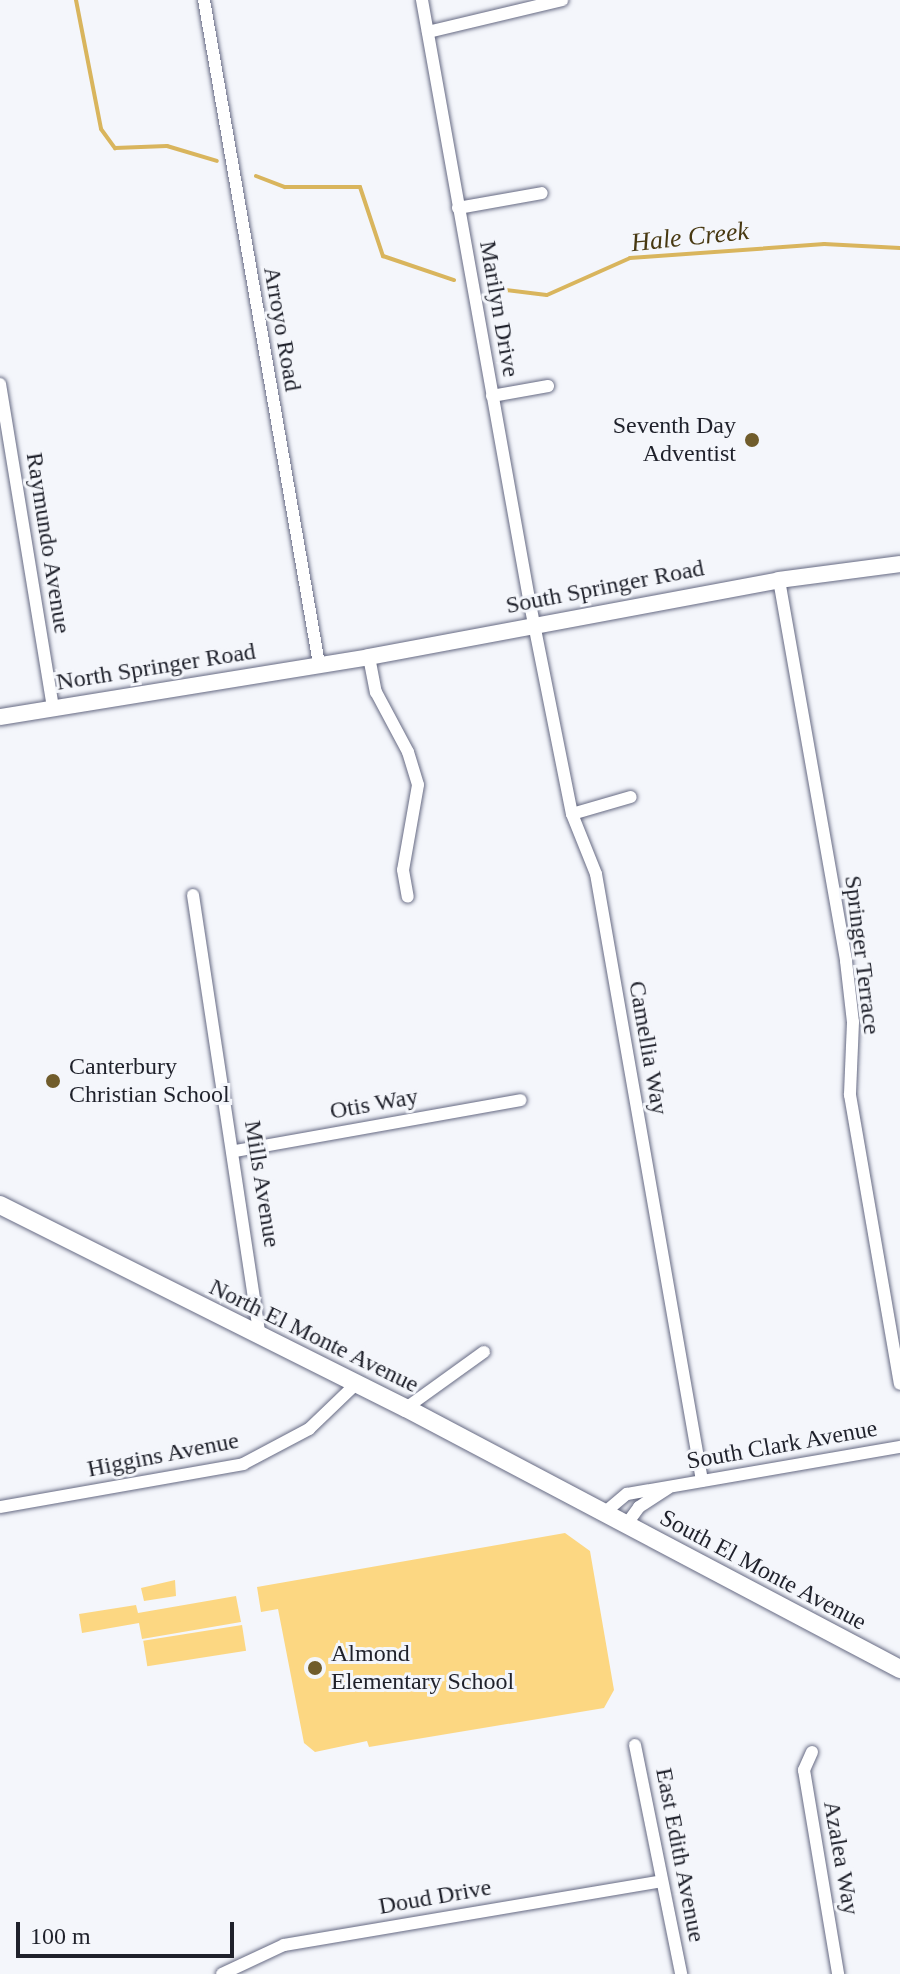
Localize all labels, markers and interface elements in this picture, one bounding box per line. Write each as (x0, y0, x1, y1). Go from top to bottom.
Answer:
water label: Hale Creek (630, 215, 750, 259)
street label: Marilyn Drive (473, 239, 525, 379)
street label: Arroyo Road (257, 264, 307, 394)
place label: Seventh Day Adventist (613, 412, 736, 468)
marker: Seventh Day Adventist (743, 431, 761, 449)
street label: Raymundo Avenue (19, 450, 77, 636)
street label: South Springer Road (503, 554, 707, 620)
street label: North Springer Road (54, 637, 258, 697)
street label: Springer Terrace (838, 874, 886, 1036)
street label: Camellia Way (622, 979, 674, 1117)
place label: Canterbury Christian School (69, 1053, 230, 1109)
marker: Canterbury Christian School (44, 1072, 62, 1090)
street label: Otis Way (327, 1082, 421, 1126)
street label: Mills Avenue (238, 1118, 286, 1250)
street label: North El Monte Avenue (204, 1272, 424, 1400)
street label: South Clark Avenue (684, 1414, 880, 1476)
street label: Higgins Avenue (84, 1426, 242, 1484)
street label: South El Monte Avenue (654, 1503, 872, 1637)
place label: Almond Elementary School (331, 1640, 514, 1696)
marker: Almond Elementary School (306, 1659, 324, 1677)
street label: East Edith Avenue (649, 1765, 711, 1945)
street label: Azalea Way (817, 1798, 865, 1918)
street label: Doud Drive (376, 1873, 494, 1921)
scale bar (20, 1906, 238, 1956)
text: 100 m (30, 1923, 91, 1949)

